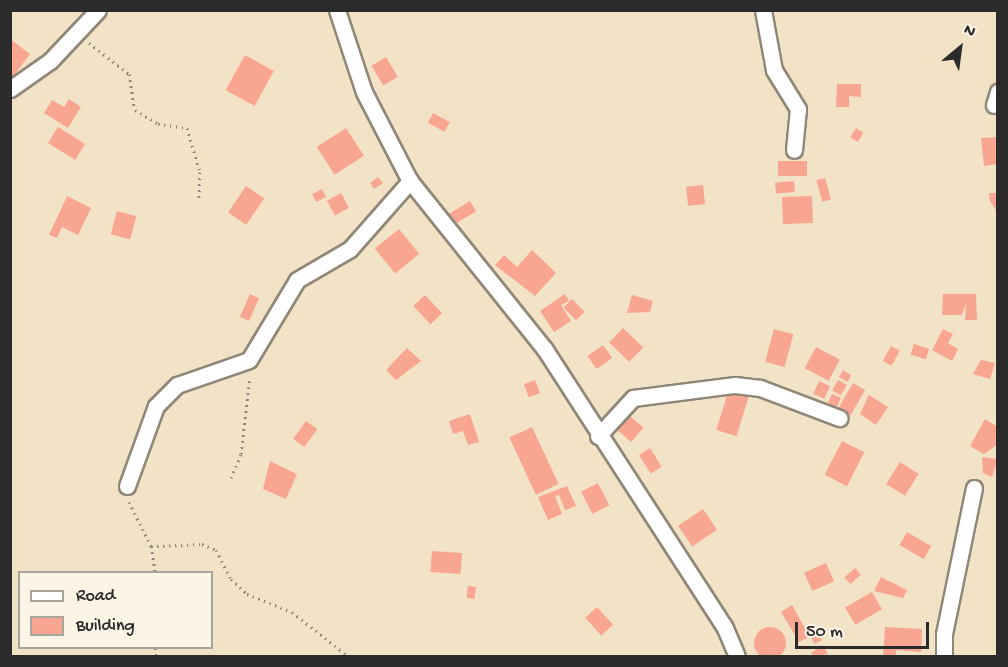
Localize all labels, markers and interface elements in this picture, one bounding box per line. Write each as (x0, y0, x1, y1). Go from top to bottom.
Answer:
north arrow (930, 18, 990, 78)
text: N (960, 21, 978, 43)
legend (18, 571, 213, 649)
text: Road (76, 586, 115, 607)
scale bar (798, 610, 932, 648)
text: Building (76, 616, 135, 637)
text: 50 m (806, 622, 843, 643)

